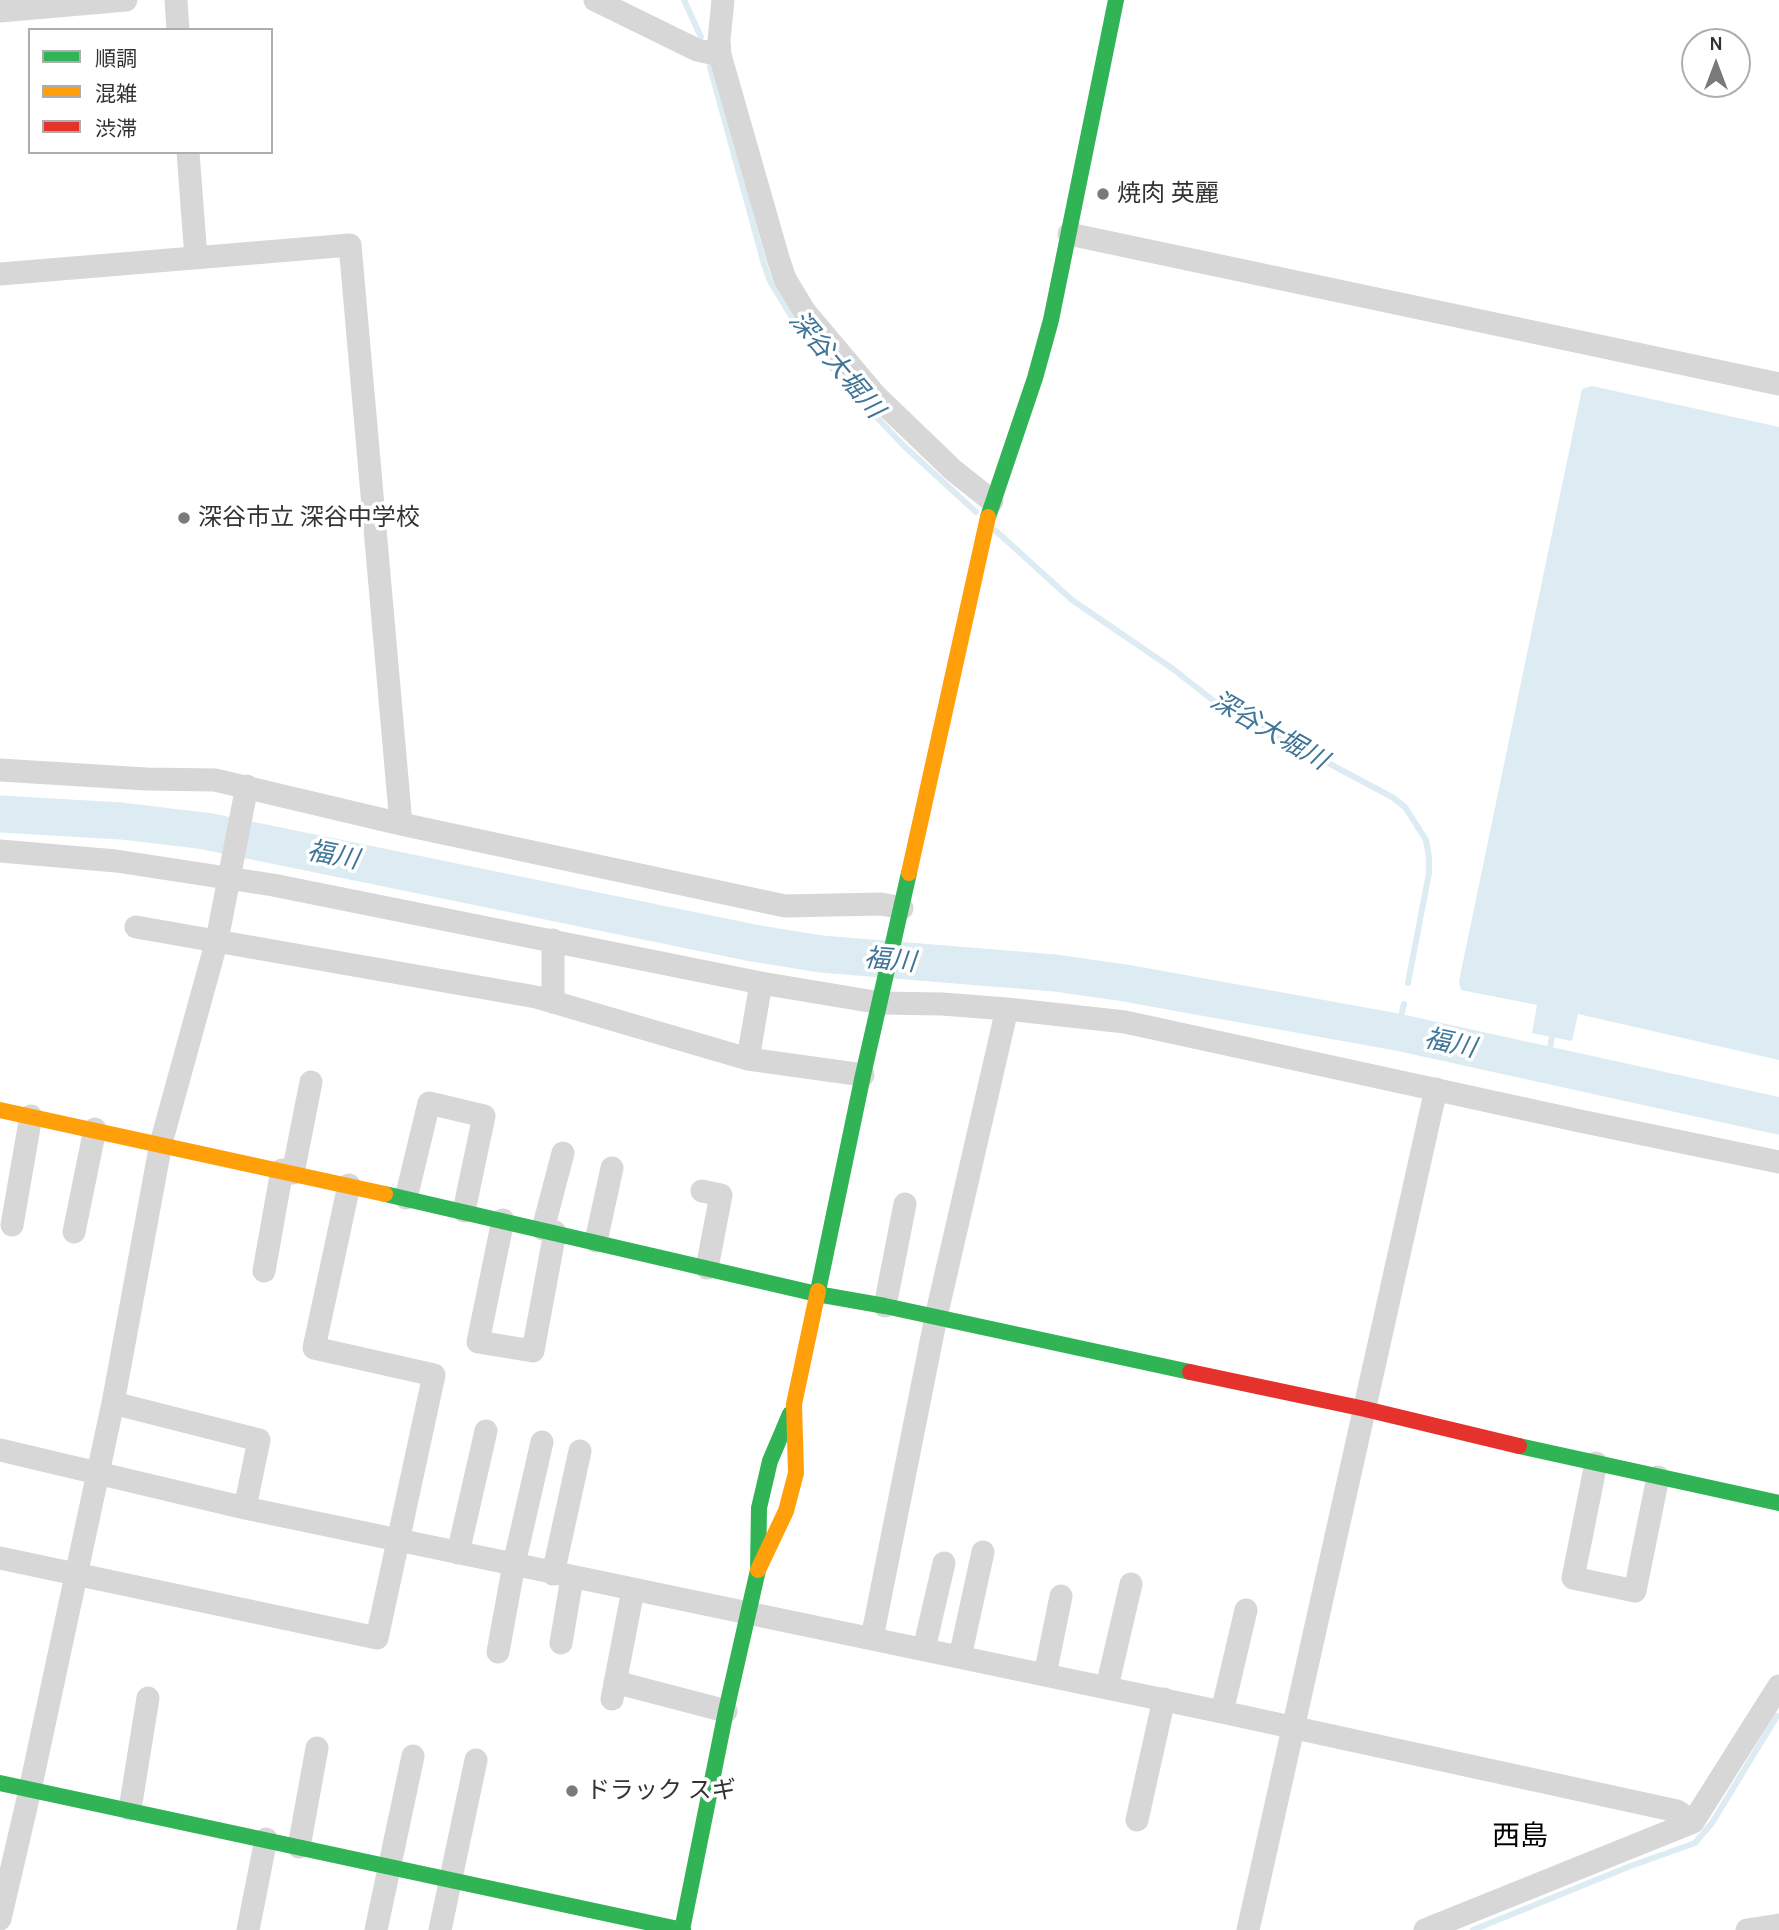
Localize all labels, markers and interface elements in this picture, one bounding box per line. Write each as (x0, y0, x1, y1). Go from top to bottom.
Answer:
legend (28, 28, 273, 154)
north arrow (1681, 28, 1751, 98)
text: N (1709, 33, 1723, 55)
text: 順調 (95, 47, 137, 71)
text: 混雑 (95, 82, 137, 106)
text: 渋滞 (95, 117, 137, 141)
place label: 焼肉 英麗 (1117, 180, 1219, 208)
marker: 焼肉 英麗 (1095, 186, 1111, 202)
water label: 深谷大堀川 (782, 305, 890, 425)
place label: 深谷市立 深谷中学校 (198, 504, 420, 532)
marker: 深谷市立 深谷中学校 (176, 510, 192, 526)
water label: 深谷大堀川 (1205, 685, 1333, 777)
water label: 福川 (305, 836, 361, 876)
water label: 福川 (863, 943, 917, 979)
water label: 福川 (1421, 1023, 1479, 1065)
place label: ドラック スギ (586, 1777, 736, 1805)
marker: ドラック スギ (564, 1783, 580, 1799)
district label: 西島 (1492, 1820, 1548, 1854)

